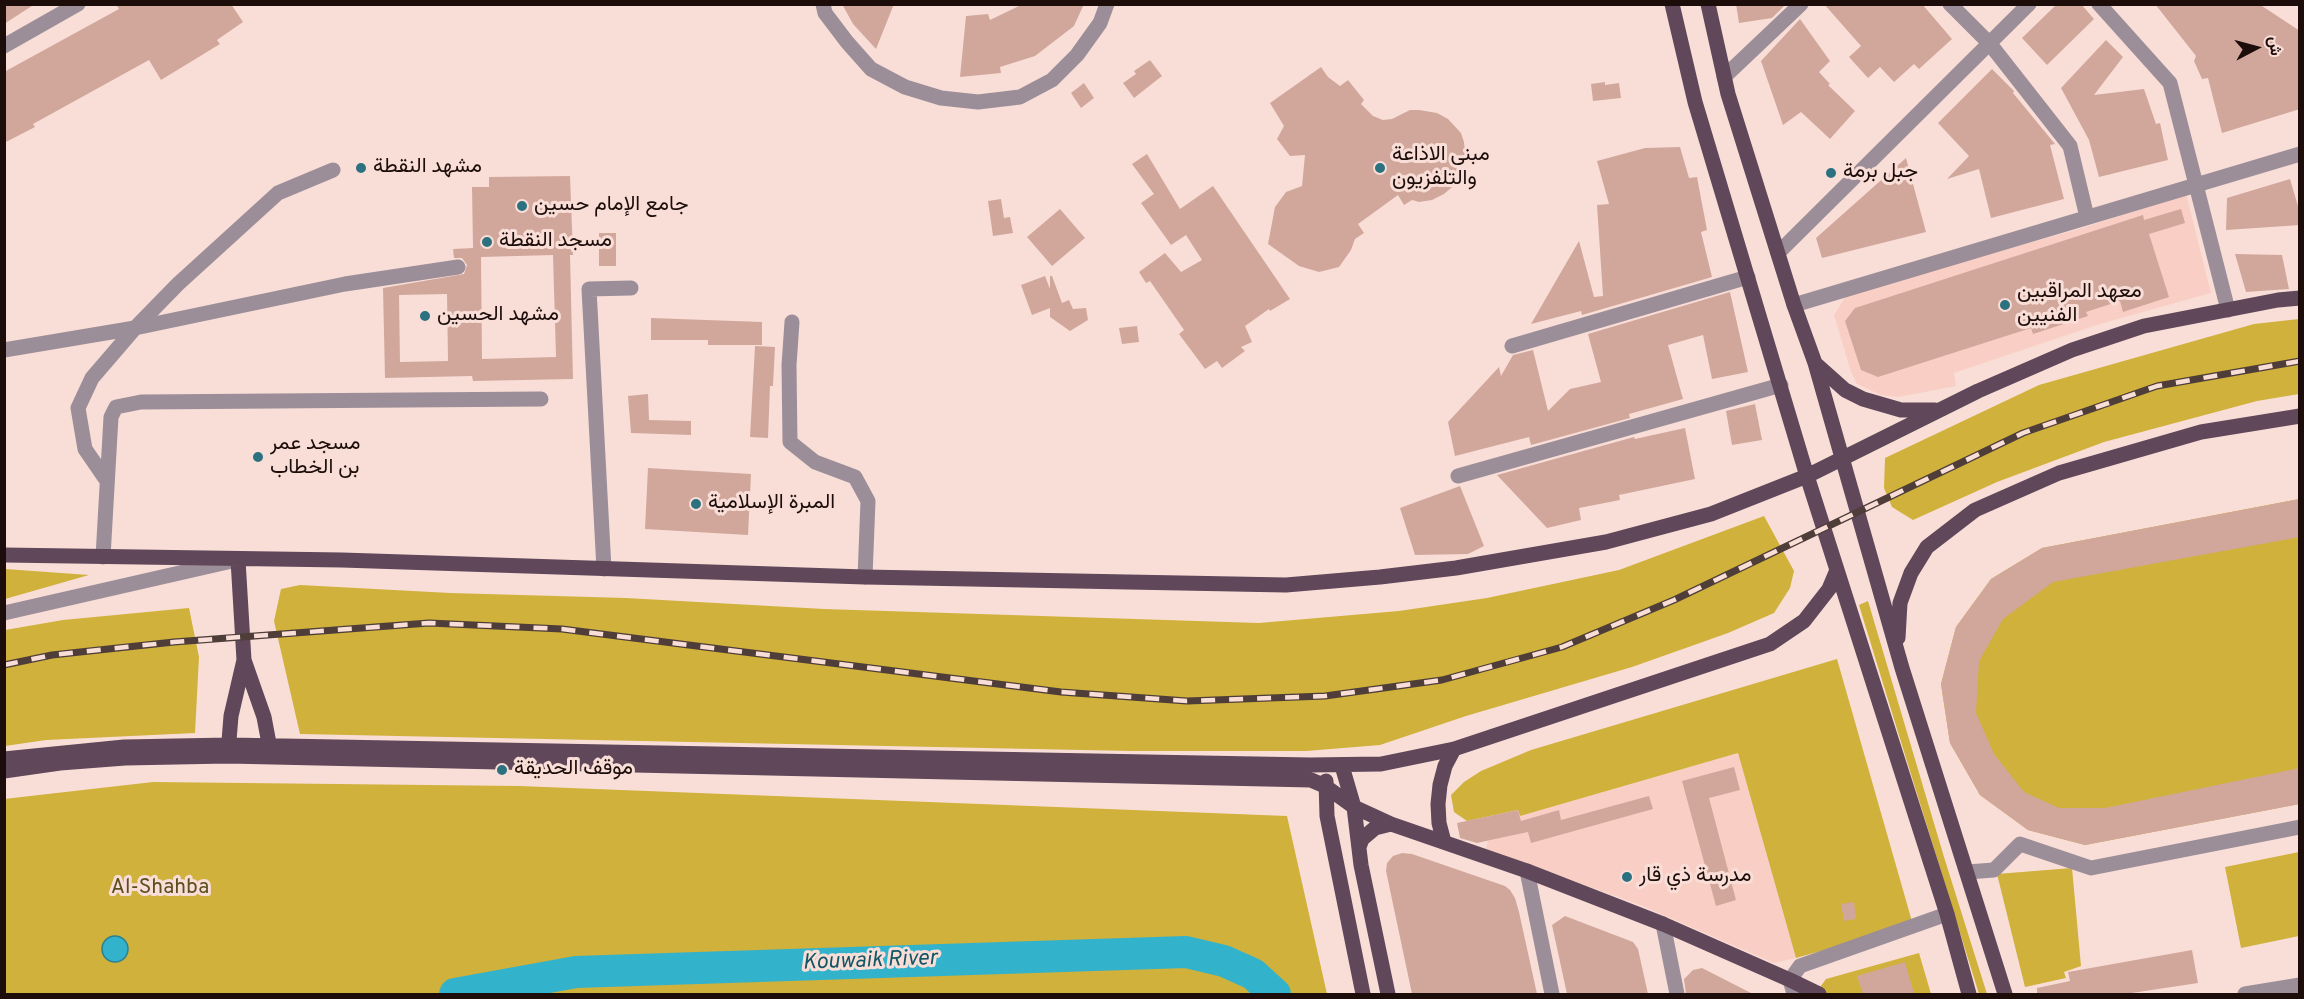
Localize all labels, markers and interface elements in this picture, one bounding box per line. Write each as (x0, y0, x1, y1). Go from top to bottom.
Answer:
north arrow (2226, 18, 2286, 78)
text: ش (2263, 36, 2285, 57)
place label: مبنى الاذاعة والتلفزيون (1392, 143, 1490, 193)
place label: مشهد النقطة (373, 155, 482, 181)
place label: جبل برمة (1843, 160, 1918, 186)
marker: مشهد النقطة (354, 161, 368, 175)
marker: مبنى الاذاعة والتلفزيون (1373, 161, 1387, 175)
marker: جبل برمة (1824, 166, 1838, 180)
place label: جامع الإمام حسين (534, 193, 689, 219)
marker: جامع الإمام حسين (515, 199, 529, 213)
place label: مسجد النقطة (499, 229, 612, 255)
marker: مسجد النقطة (480, 235, 494, 249)
place label: معهد المراقبين الفنيين (2017, 280, 2142, 330)
marker: معهد المراقبين الفنيين (1998, 298, 2012, 312)
place label: مشهد الحسين (437, 303, 559, 329)
marker: مشهد الحسين (418, 309, 432, 323)
place label: مسجد عمر بن الخطاب (270, 432, 360, 482)
marker: مسجد عمر بن الخطاب (251, 450, 265, 464)
place label: المبرة الإسلامية (708, 491, 835, 517)
marker: المبرة الإسلامية (689, 497, 703, 511)
place label: موقف الحديقة (514, 757, 633, 783)
marker: موقف الحديقة (495, 763, 509, 777)
place label: مدرسة ذي قار (1639, 864, 1751, 890)
marker: مدرسة ذي قار (1620, 870, 1634, 884)
park label: Al-Shahba (111, 876, 209, 902)
water label: Kouwaik River (802, 946, 938, 978)

